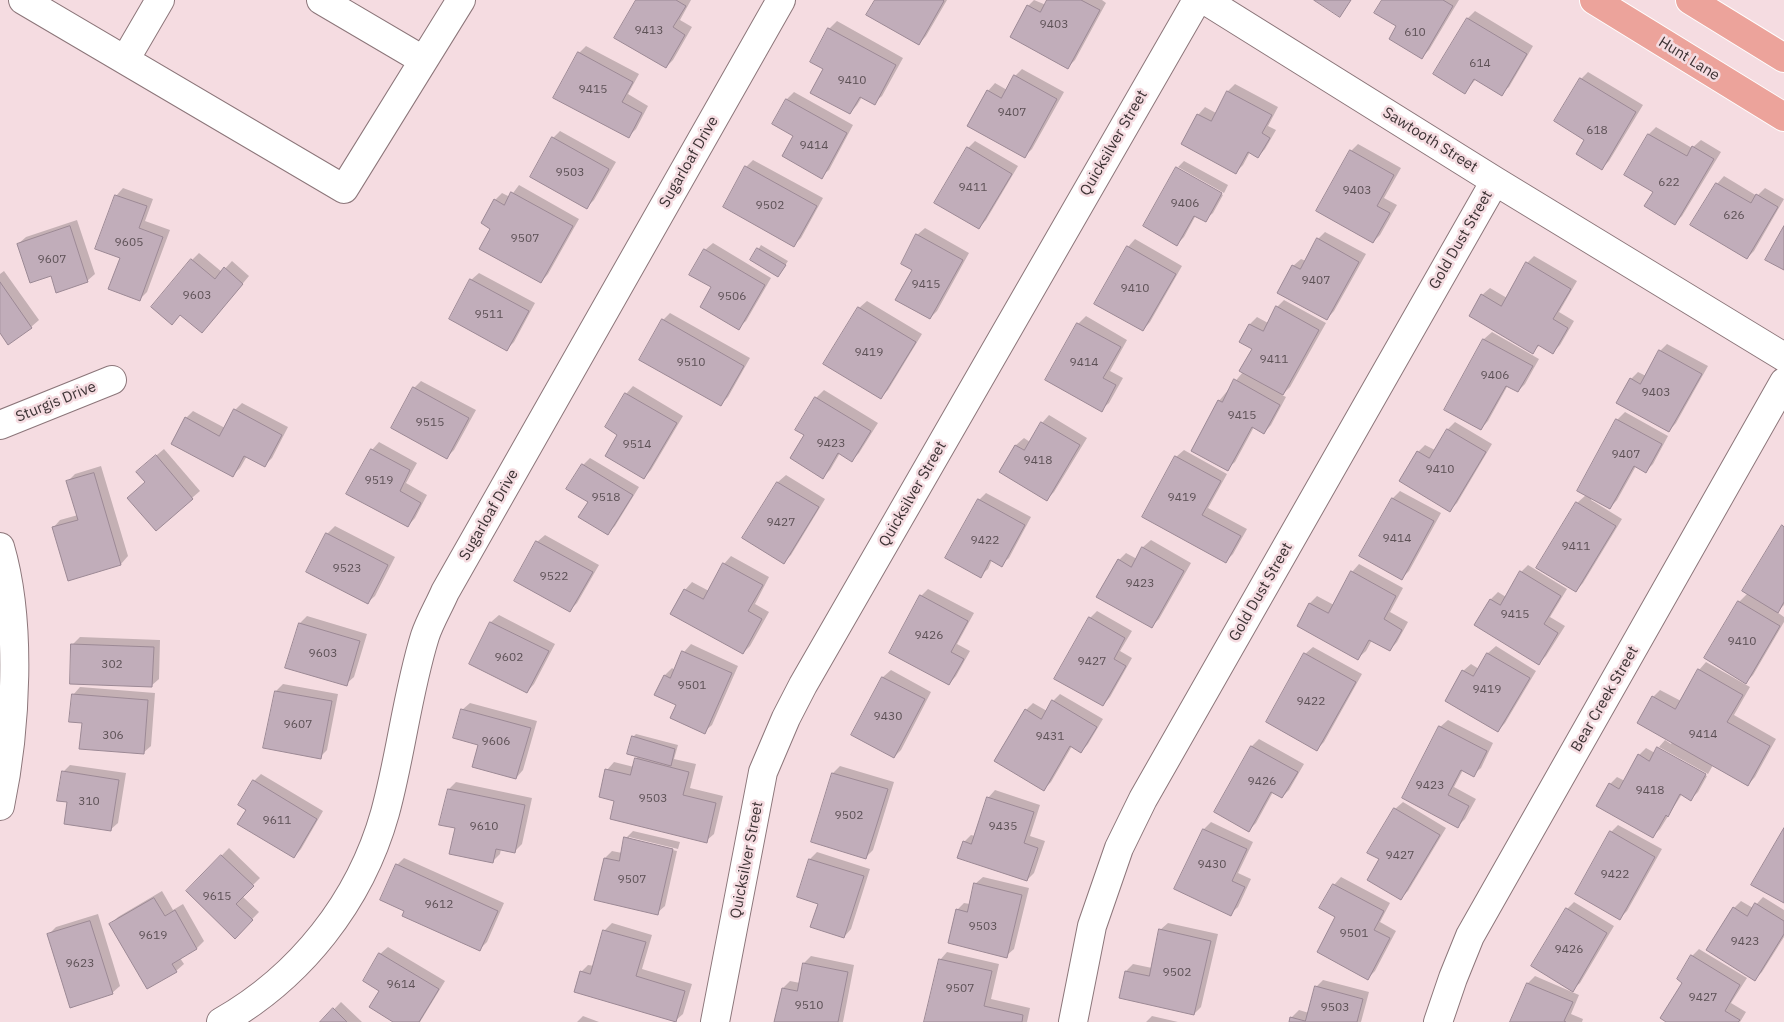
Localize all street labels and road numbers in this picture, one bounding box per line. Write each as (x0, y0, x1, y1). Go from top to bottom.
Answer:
street label: Hunt Lane (1655, 33, 1723, 85)
street label: Quicksilver Street (1076, 87, 1152, 199)
street label: Sawtooth Street (1379, 104, 1481, 176)
street label: Sugarloaf Drive (656, 113, 722, 211)
street label: Gold Dust Street (1425, 187, 1497, 293)
street label: Sturgis Drive (13, 378, 99, 426)
street label: Quicksilver Street (875, 438, 951, 550)
street label: Sugarloaf Drive (456, 466, 522, 564)
street label: Gold Dust Street (1225, 539, 1297, 645)
street label: Bear Creek Street (1567, 643, 1643, 755)
street label: Quicksilver Street (727, 800, 767, 920)

